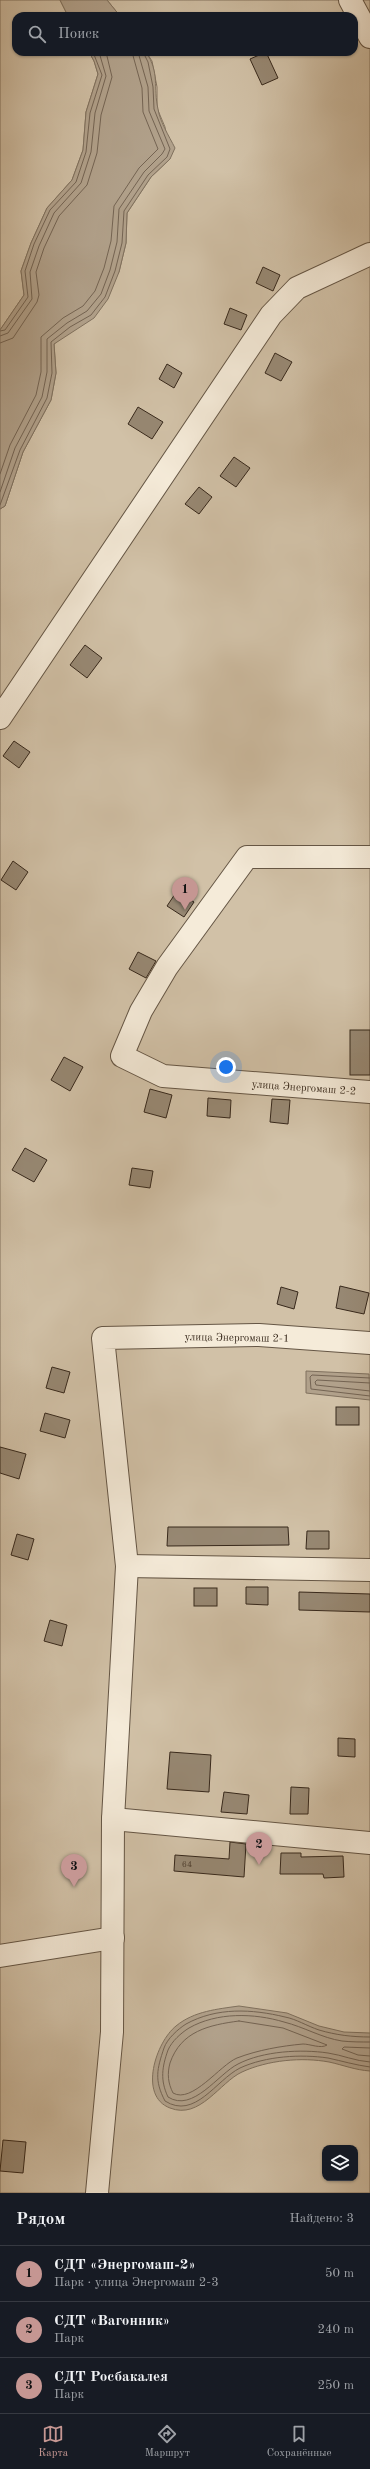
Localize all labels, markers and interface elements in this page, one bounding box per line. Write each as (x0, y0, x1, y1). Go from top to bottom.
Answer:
search box (12, 12, 358, 56)
icon: search (26, 23, 48, 45)
text: Поиск (58, 27, 99, 42)
pin: 1 (172, 877, 198, 910)
your location (216, 1057, 236, 1077)
street label: улица Энергомаш 2-2 (251, 1079, 357, 1098)
street label: улица Энергомаш 2-1 (184, 1332, 289, 1345)
pin: 2 (246, 1832, 272, 1865)
pin: 3 (61, 1854, 87, 1887)
house number: 64 (182, 1860, 192, 1869)
map controls (322, 2145, 358, 2181)
button: layers (322, 2145, 358, 2181)
text: Рядом (16, 2211, 65, 2228)
text: Найдено: 3 (290, 2212, 354, 2225)
text: СДТ «Энергомаш-2» (54, 2258, 196, 2273)
text: 1 (25, 2267, 33, 2280)
text: 50 m (325, 2267, 354, 2280)
text: Парк · улица Энергомаш 2-3 (54, 2276, 219, 2289)
text: СДТ «Вагонник» (54, 2314, 170, 2329)
text: 2 (25, 2323, 33, 2336)
text: 240 m (317, 2323, 354, 2336)
text: Парк (54, 2332, 84, 2345)
text: СДТ Росбакалея (54, 2370, 168, 2385)
text: 3 (25, 2379, 33, 2392)
text: 250 m (317, 2379, 354, 2392)
text: Парк (54, 2388, 84, 2401)
tab: Карта (38, 2423, 68, 2461)
tab: Маршрут (145, 2423, 190, 2461)
tab: Сохранённые (267, 2423, 332, 2461)

